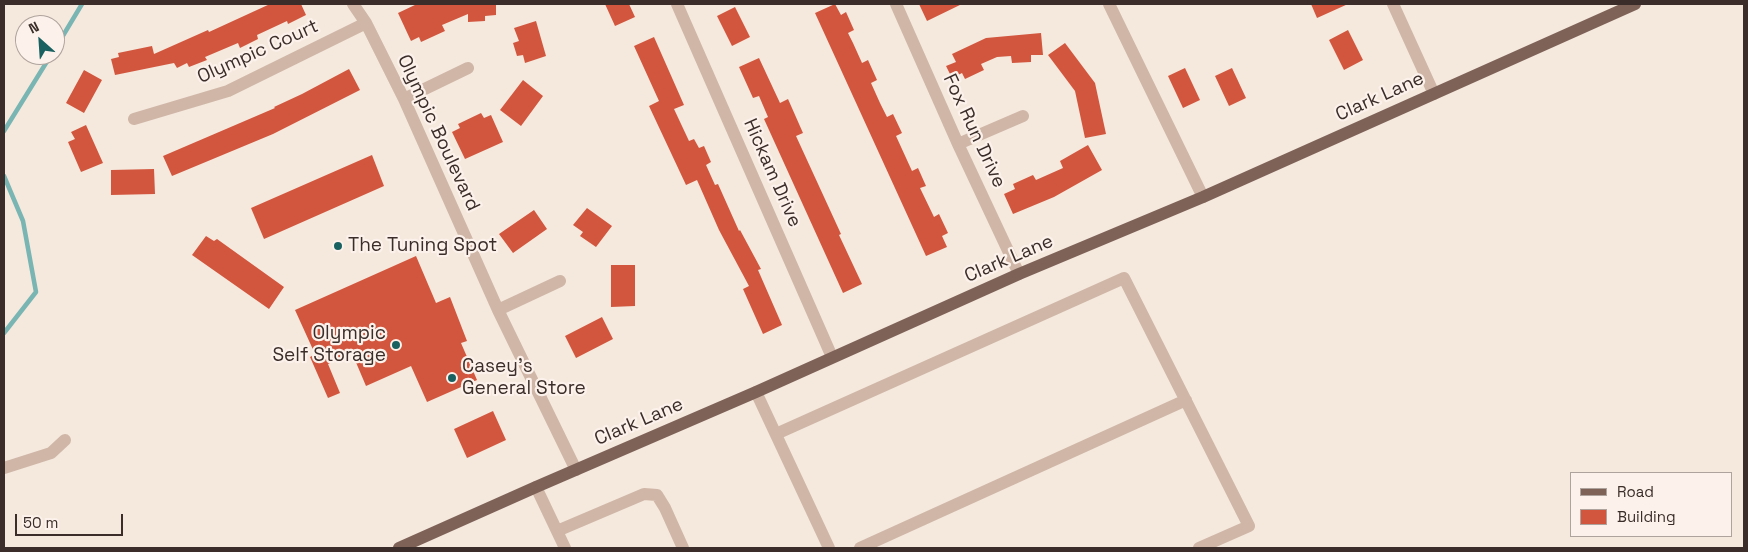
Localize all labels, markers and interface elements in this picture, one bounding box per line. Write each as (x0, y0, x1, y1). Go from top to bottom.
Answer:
north arrow (15, 15, 65, 65)
street label: Olympic Court (194, 15, 322, 89)
text: N (26, 17, 42, 38)
street label: Olympic Boulevard (392, 51, 484, 215)
street label: Clark Lane (1332, 67, 1428, 127)
street label: Fox Run Drive (938, 70, 1010, 192)
street label: Hickam Drive (738, 115, 806, 231)
street label: Clark Lane (961, 230, 1057, 288)
place label: The Tuning Spot (348, 235, 497, 257)
marker: The Tuning Spot (332, 240, 344, 252)
place label: Olympic Self Storage (272, 323, 386, 367)
marker: Olympic Self Storage (390, 339, 402, 351)
place label: Casey's General Store (462, 356, 586, 400)
marker: Casey's General Store (446, 372, 458, 384)
street label: Clark Lane (591, 393, 687, 451)
legend (1570, 472, 1733, 537)
text: Road (1617, 482, 1654, 501)
scale bar (18, 504, 125, 536)
text: Building (1617, 507, 1676, 526)
text: 50 m (23, 513, 58, 532)

